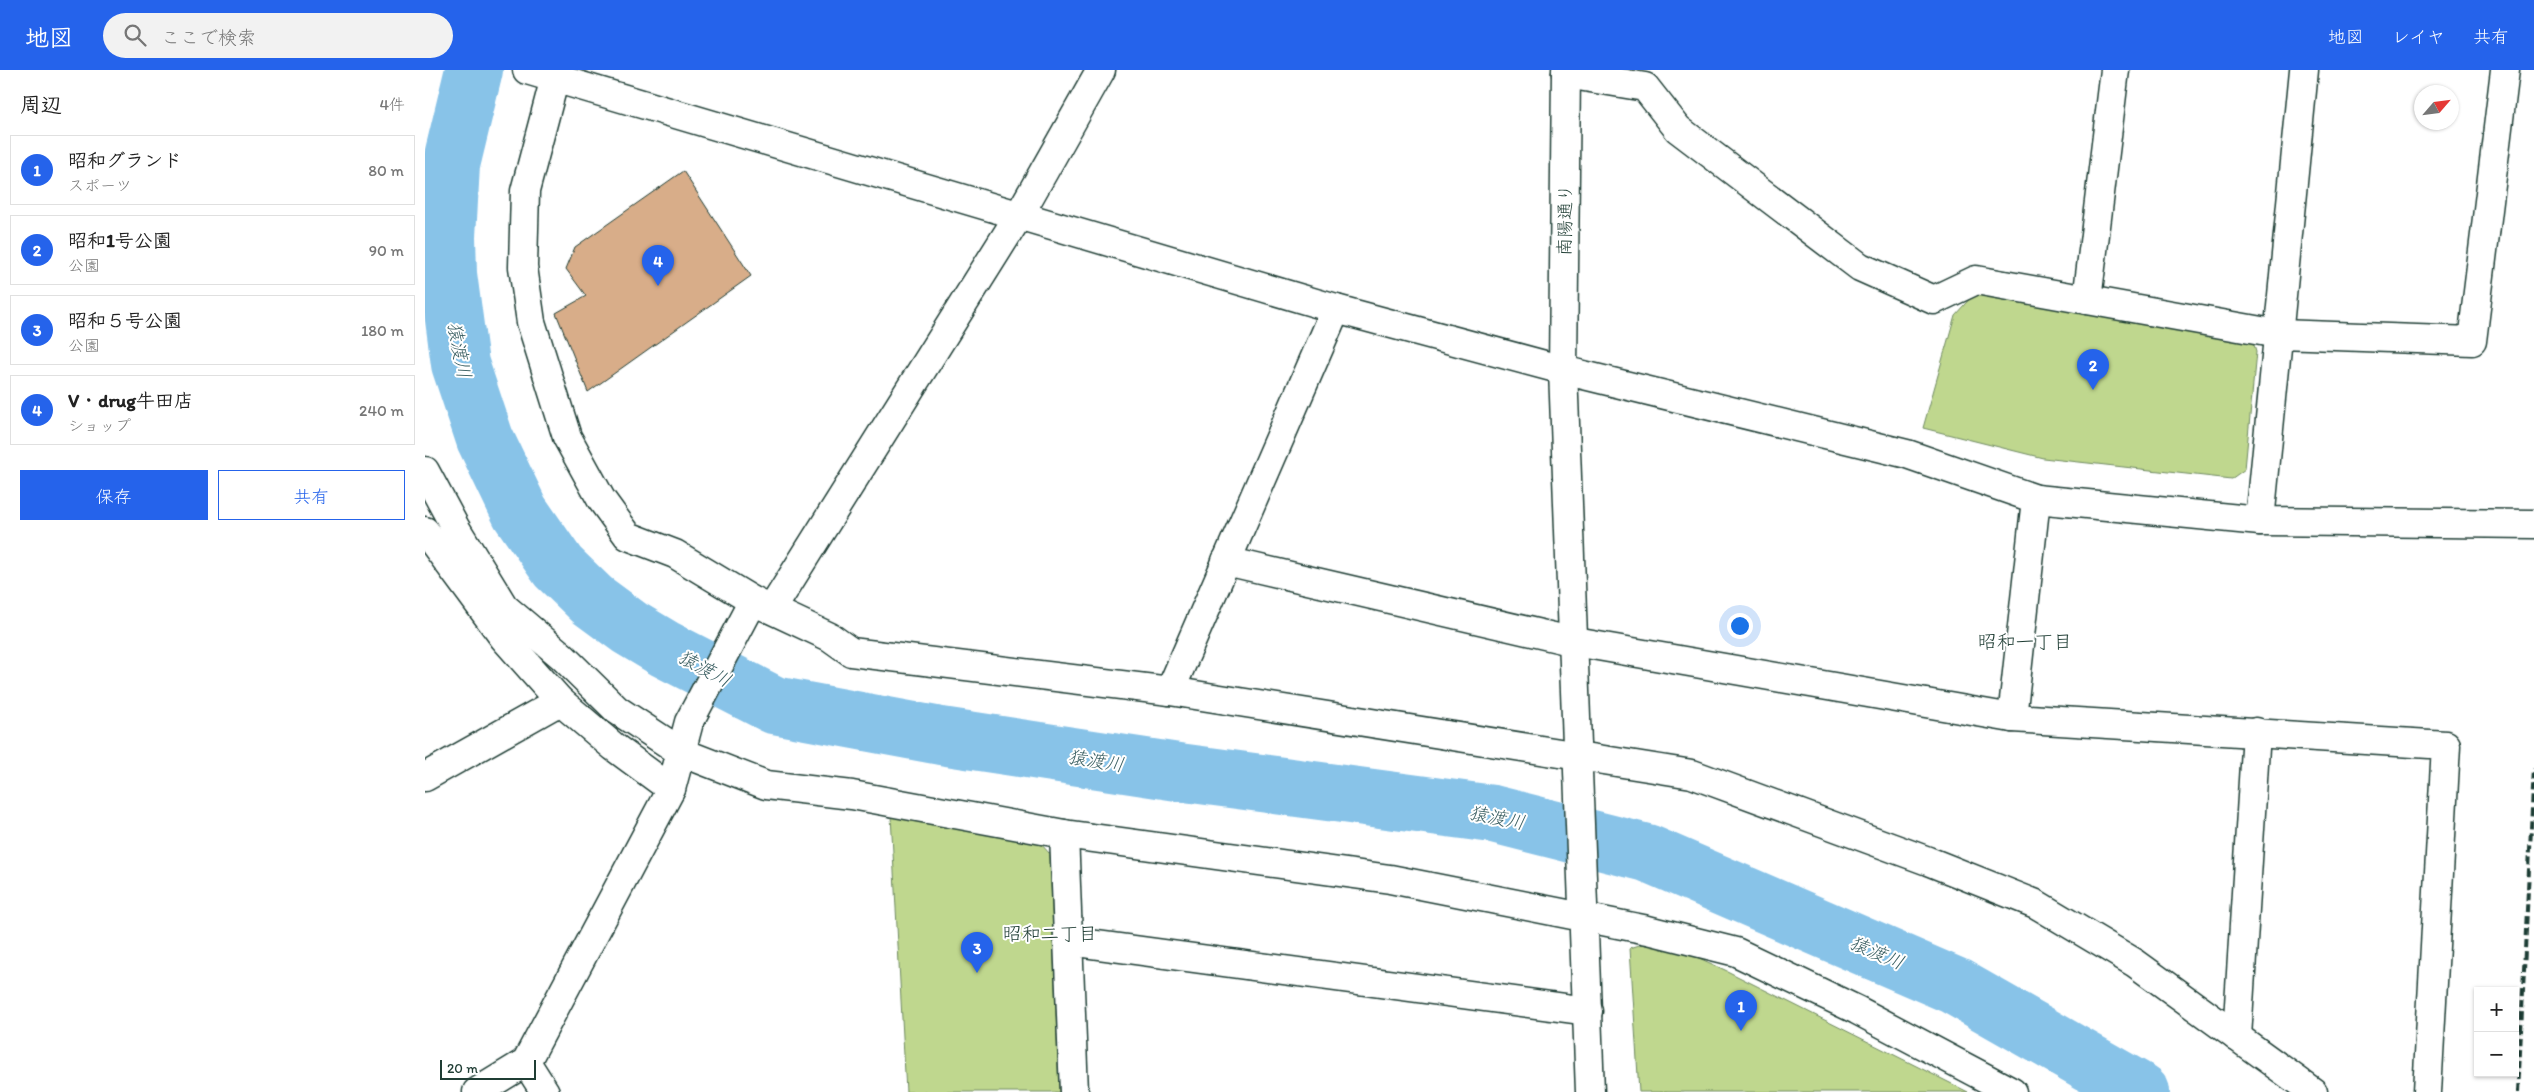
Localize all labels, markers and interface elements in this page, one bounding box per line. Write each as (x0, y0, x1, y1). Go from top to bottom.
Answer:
search box (103, 13, 453, 58)
icon: search (121, 21, 149, 49)
text: 地図 (25, 23, 73, 52)
text: ここで検索 (161, 26, 256, 49)
text: 地図 (2328, 26, 2364, 48)
text: レイヤ (2392, 26, 2445, 48)
text: 共有 (2473, 26, 2509, 48)
north arrow (2414, 85, 2459, 130)
text: 周辺 (20, 92, 62, 117)
text: 4件 (379, 95, 405, 114)
text: 昭和グランド (68, 149, 182, 172)
text: 1 (33, 161, 41, 180)
text: 80 m (368, 161, 404, 180)
text: スポーツ (68, 176, 132, 195)
street label: 南陽通り (1553, 184, 1577, 256)
text: 昭和1号公園 (68, 229, 172, 252)
text: 2 (33, 241, 41, 260)
text: 90 m (369, 241, 404, 260)
pin: 4 (642, 245, 674, 286)
text: 公園 (68, 256, 100, 275)
text: 昭和５号公園 (68, 309, 182, 332)
water label: 猿渡川 (443, 320, 476, 380)
text: 3 (33, 321, 41, 340)
text: 180 m (361, 321, 404, 340)
text: 公園 (68, 336, 100, 355)
pin: 2 (2077, 349, 2109, 390)
text: V・drug牛田店 (68, 389, 193, 412)
text: 4 (32, 401, 42, 420)
text: 240 m (359, 401, 404, 420)
text: ショップ (68, 416, 131, 435)
button: 保存 (20, 470, 208, 520)
button: 共有 (218, 470, 405, 520)
your location (1727, 613, 1753, 639)
district label: 昭和一丁目 (1977, 630, 2073, 653)
water label: 猿渡川 (674, 645, 735, 692)
water label: 猿渡川 (1066, 745, 1126, 776)
water label: 猿渡川 (1467, 801, 1527, 834)
district label: 昭和二丁目 (1002, 922, 1098, 945)
water label: 猿渡川 (1846, 931, 1908, 974)
pin: 3 (961, 932, 993, 973)
map controls (2474, 987, 2519, 1077)
button: + (2474, 987, 2519, 1032)
pin: 1 (1725, 990, 1757, 1031)
button: − (2474, 1032, 2519, 1077)
scale bar (440, 1057, 536, 1080)
text: 20 m (447, 1060, 478, 1077)

